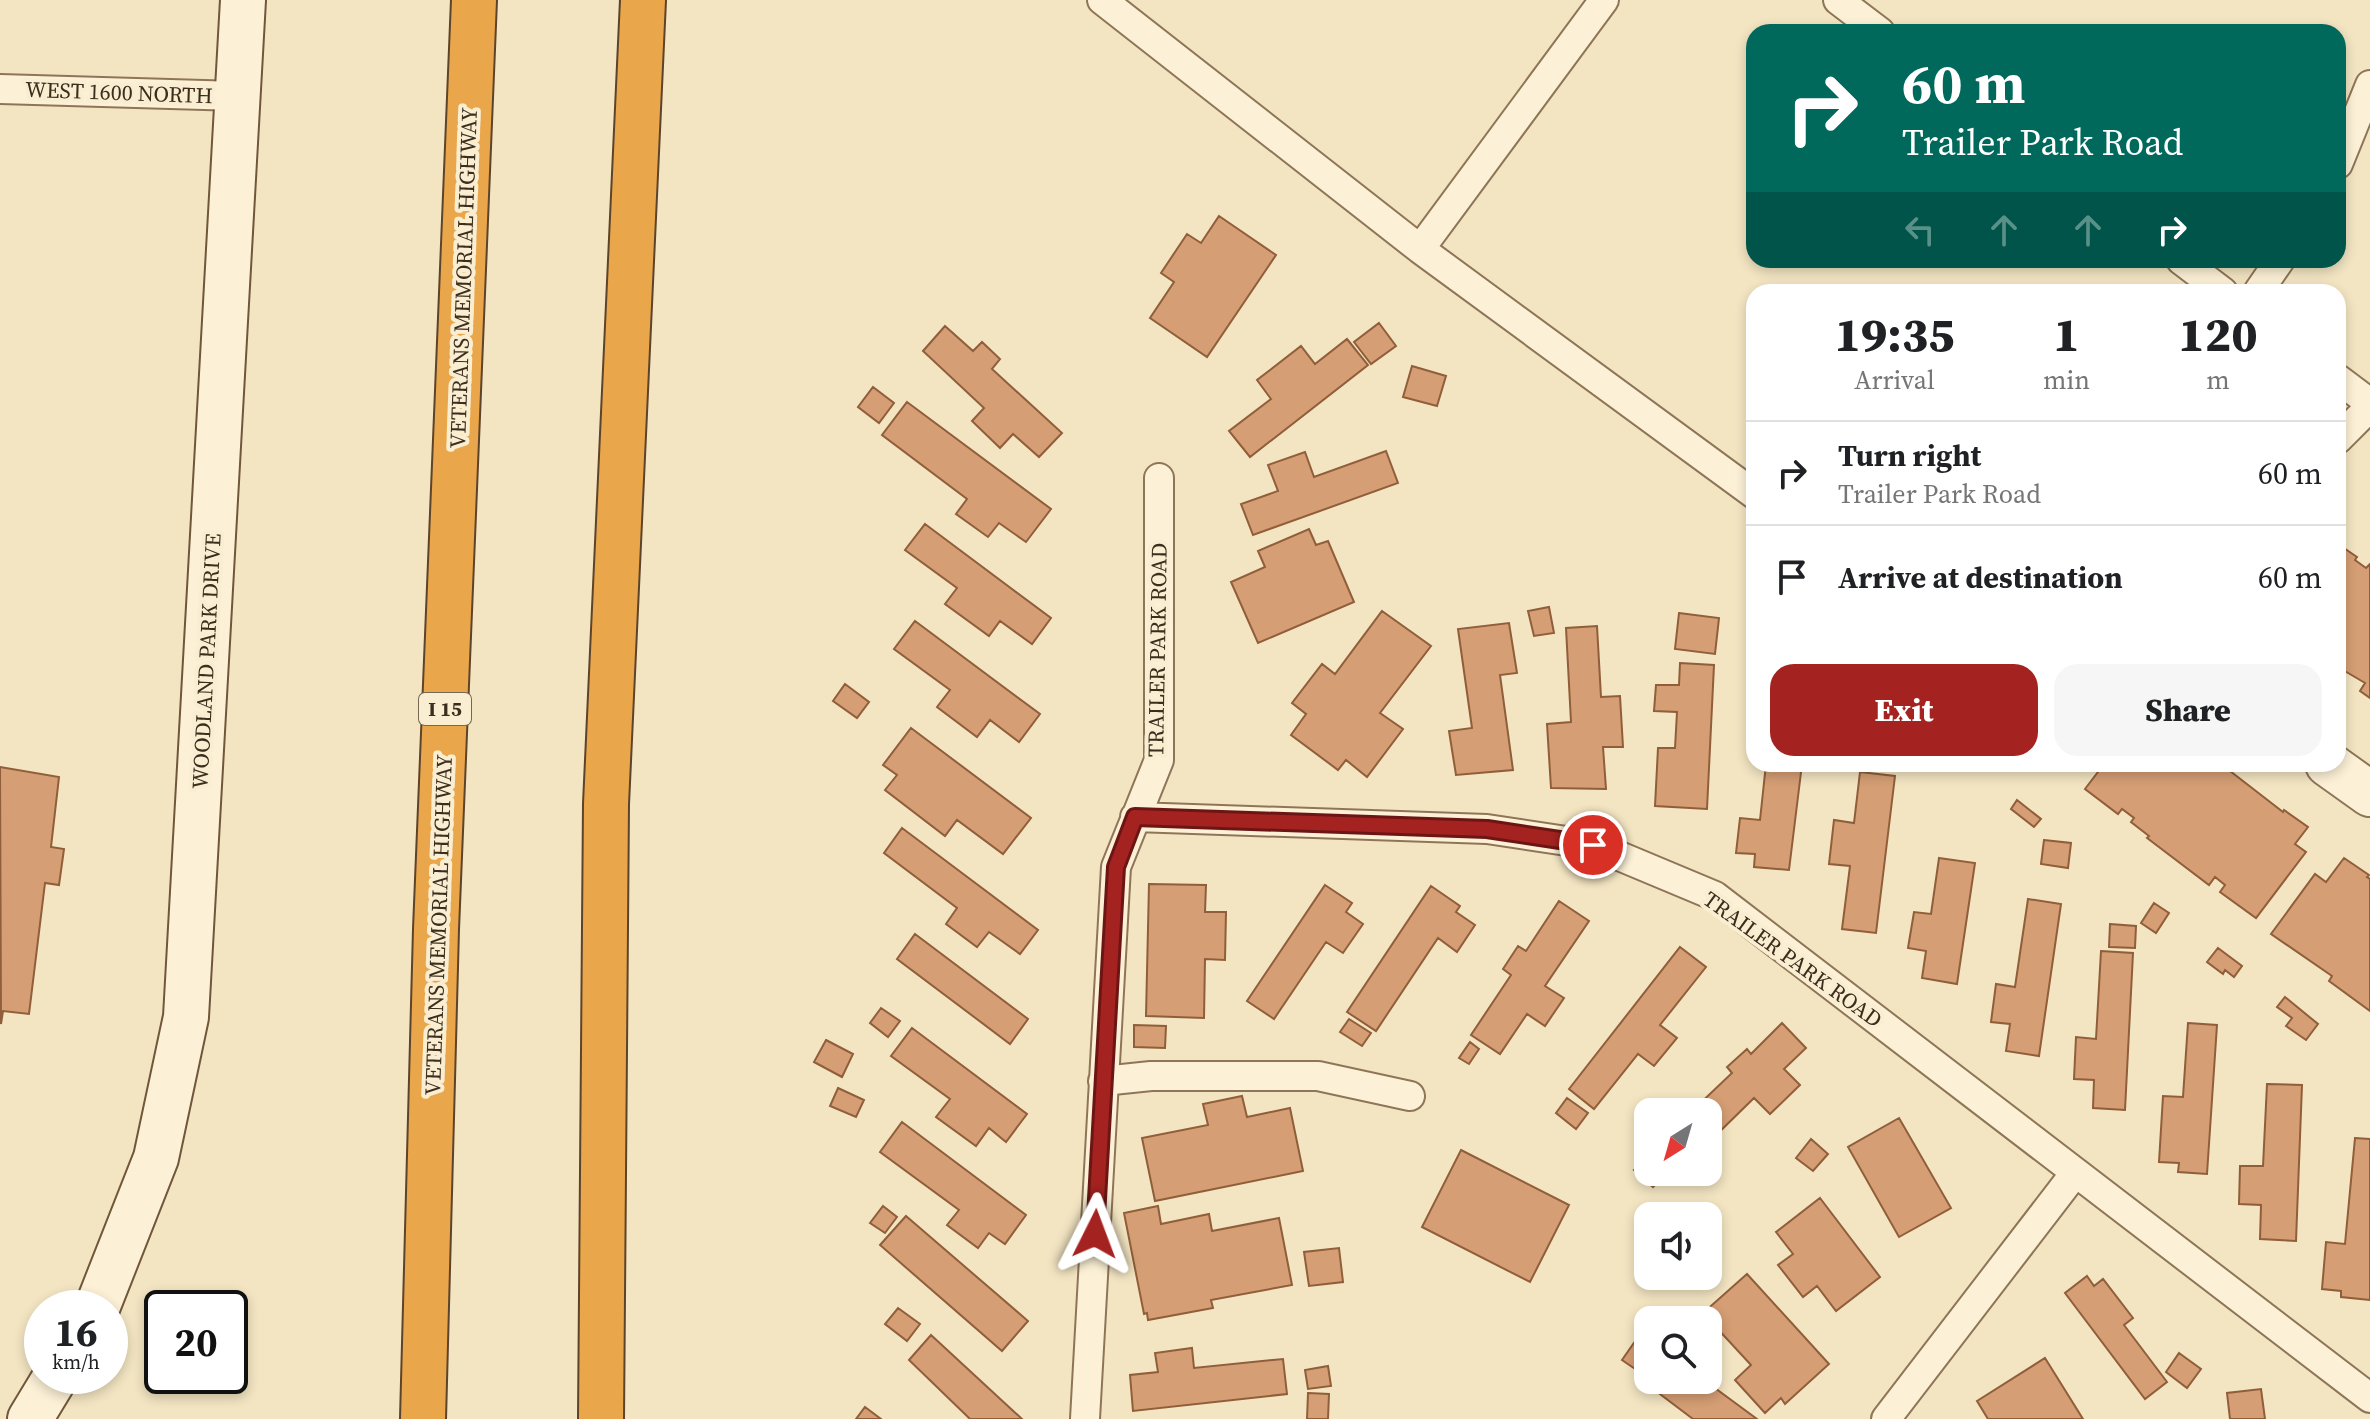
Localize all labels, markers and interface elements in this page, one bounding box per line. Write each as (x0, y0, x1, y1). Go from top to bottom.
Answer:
text: 60 m (1902, 45, 2025, 122)
icon: right (1770, 56, 1874, 160)
street label: WEST 1600 NORTH (25, 74, 213, 110)
street label: VETERANS MEMORIAL HIGHWAY (442, 107, 484, 449)
text: Trailer Park Road (1902, 118, 2183, 167)
icon: left (1898, 208, 1942, 252)
icon: ahead (1982, 208, 2026, 252)
icon: ahead (2066, 208, 2110, 252)
icon: right (2150, 208, 2194, 252)
text: 19:35 (1834, 301, 1955, 367)
text: 1 (2053, 301, 2080, 367)
text: 120 (2178, 301, 2258, 367)
text: Arrival (1854, 362, 1935, 398)
text: min (2043, 362, 2090, 398)
text: m (2206, 362, 2230, 398)
text: Turn right (1838, 435, 1981, 476)
icon: right (1770, 451, 1814, 495)
text: 60 m (2258, 453, 2322, 494)
text: Trailer Park Road (1838, 476, 2041, 512)
street label: WOODLAND PARK DRIVE (184, 532, 228, 790)
street label: TRAILER PARK ROAD (1140, 543, 1174, 757)
icon: arrive (1770, 555, 1814, 599)
text: Arrive at destination (1838, 557, 2123, 598)
text: 60 m (2258, 557, 2322, 598)
button: Exit (1770, 664, 2038, 756)
button: Share (2054, 664, 2322, 756)
road number: I 15 (419, 693, 471, 725)
street label: VETERANS MEMORIAL HIGHWAY (417, 754, 459, 1096)
pin (1559, 811, 1627, 879)
icon: arrive (1571, 823, 1615, 867)
street label: TRAILER PARK ROAD (1697, 884, 1889, 1034)
north arrow (1634, 1098, 1722, 1186)
map controls (1634, 1098, 1722, 1394)
position arrow (1053, 1192, 1137, 1276)
button: sound (1634, 1202, 1722, 1290)
speed limit sign: 20 (144, 1290, 248, 1394)
text: 16 (54, 1305, 98, 1359)
button: search (1634, 1306, 1722, 1394)
text: km/h (52, 1348, 100, 1376)

